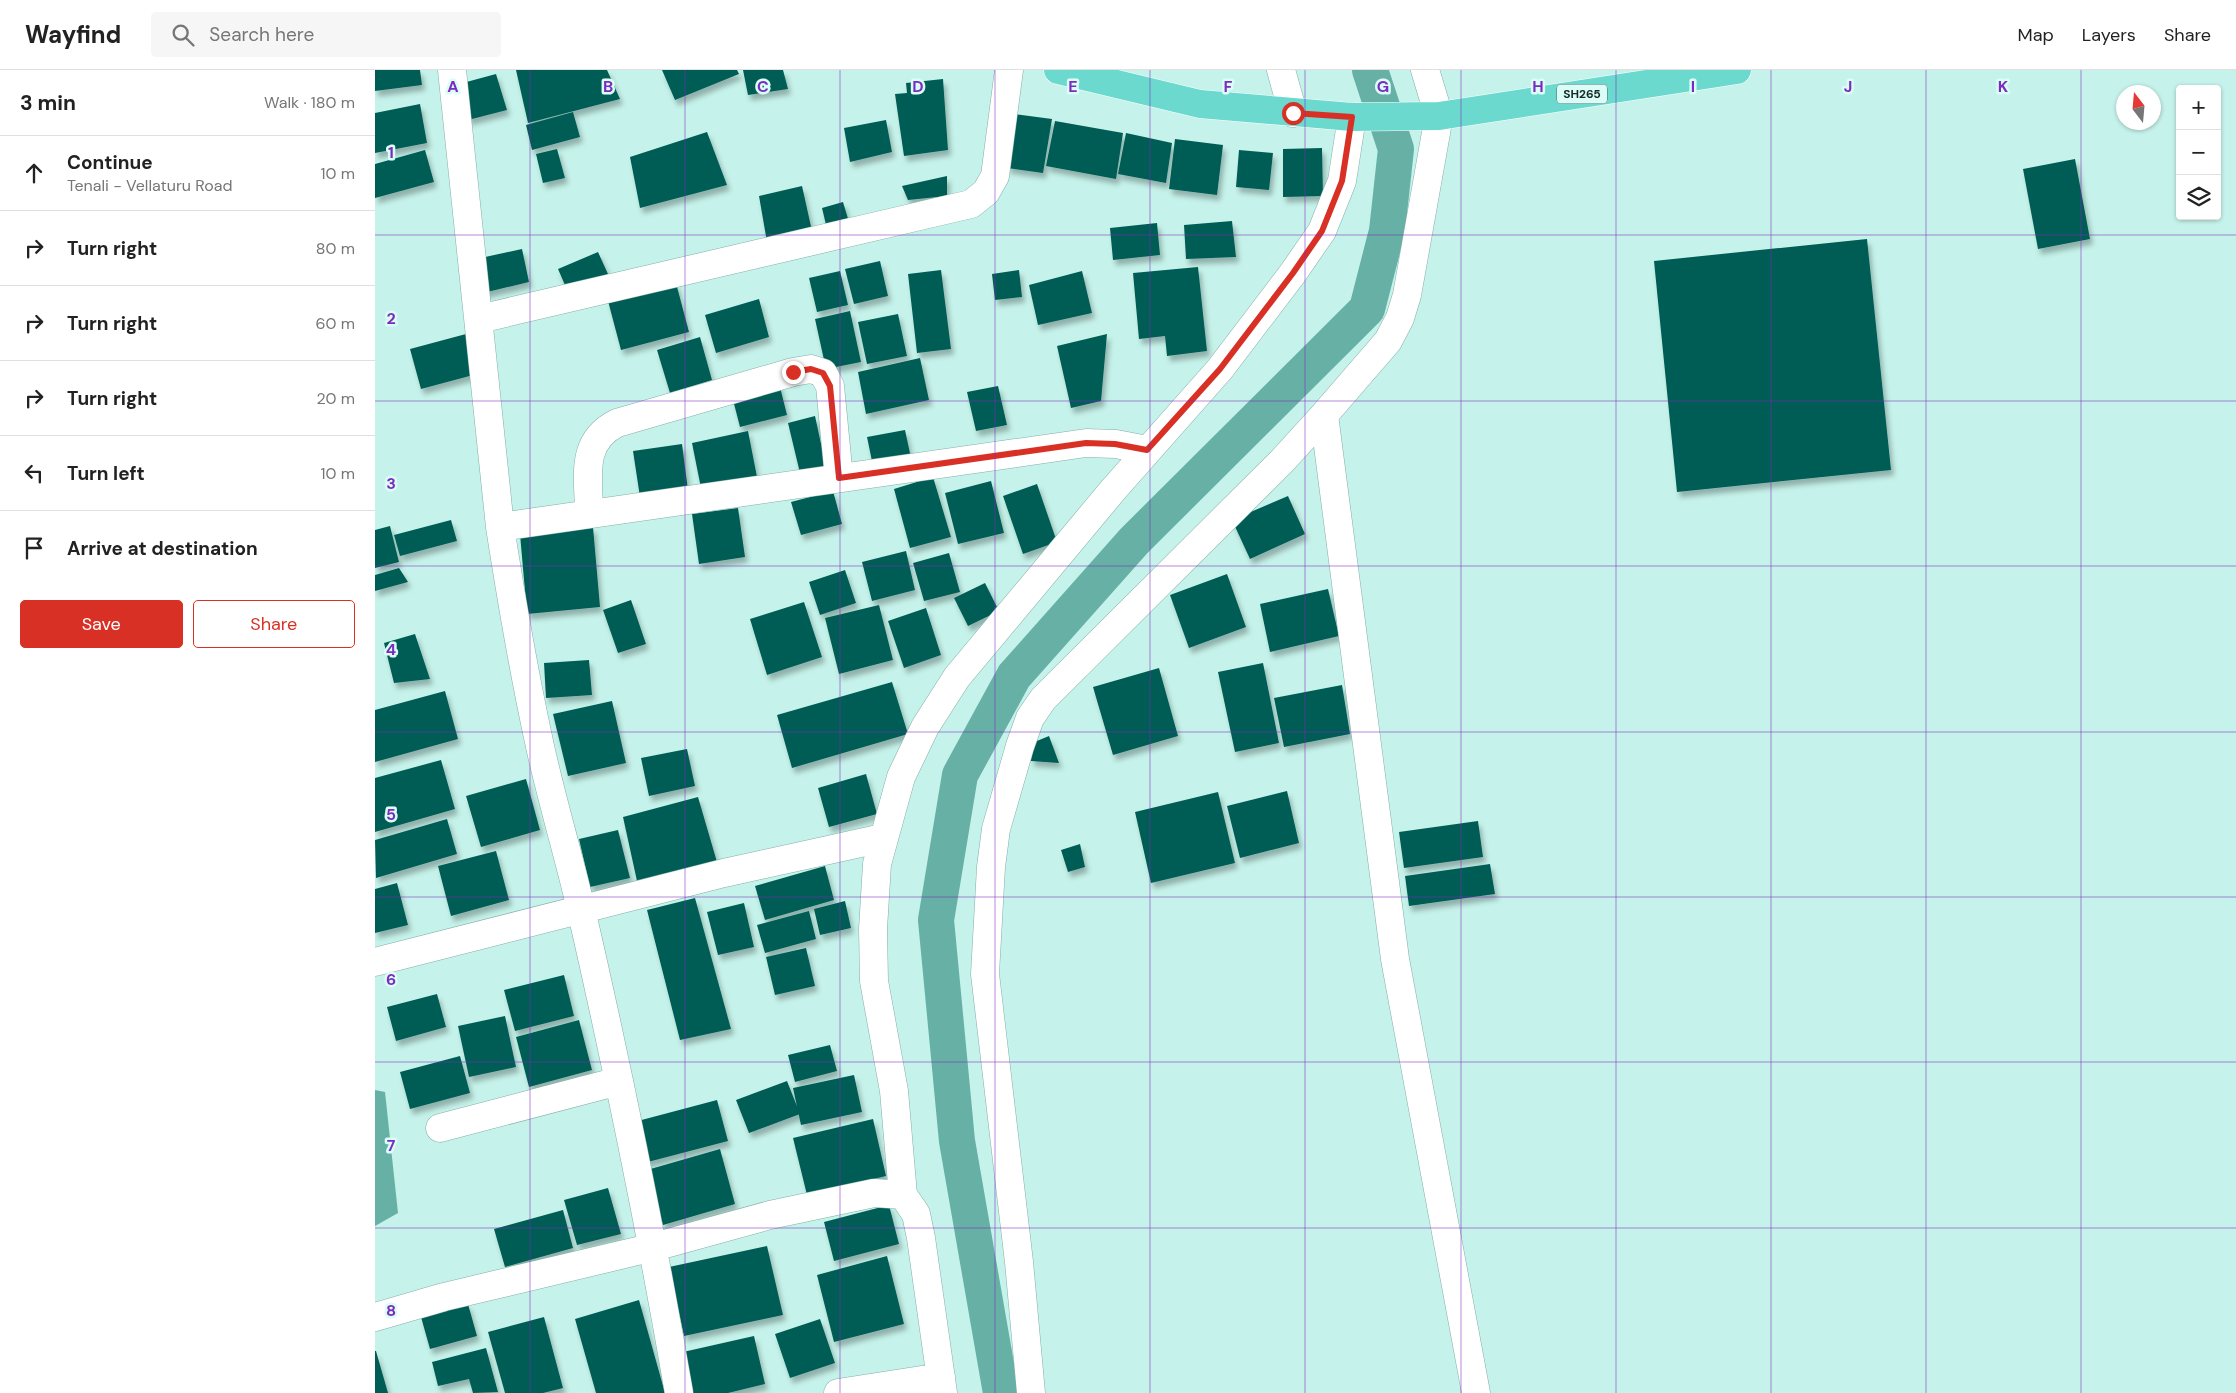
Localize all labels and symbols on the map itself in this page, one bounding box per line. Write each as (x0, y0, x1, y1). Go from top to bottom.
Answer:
text: A (447, 76, 459, 97)
text: B (603, 76, 613, 97)
text: C (757, 76, 769, 97)
text: D (912, 76, 924, 97)
text: E (1068, 76, 1078, 97)
text: F (1224, 76, 1233, 97)
text: G (1377, 76, 1389, 97)
text: H (1532, 76, 1544, 97)
text: I (1691, 76, 1695, 97)
text: J (1844, 76, 1852, 97)
text: K (1998, 76, 2009, 97)
road number: SH265 (1557, 84, 1607, 104)
north arrow (2116, 85, 2161, 130)
route start (1282, 102, 1305, 125)
text: 1 (388, 142, 394, 163)
text: 2 (386, 308, 396, 329)
route end (782, 361, 805, 384)
text: 3 (386, 473, 396, 494)
text: 4 (386, 639, 396, 660)
text: 5 (386, 804, 396, 825)
text: 6 (386, 969, 396, 990)
text: 7 (387, 1135, 396, 1156)
text: 8 (386, 1300, 396, 1321)

